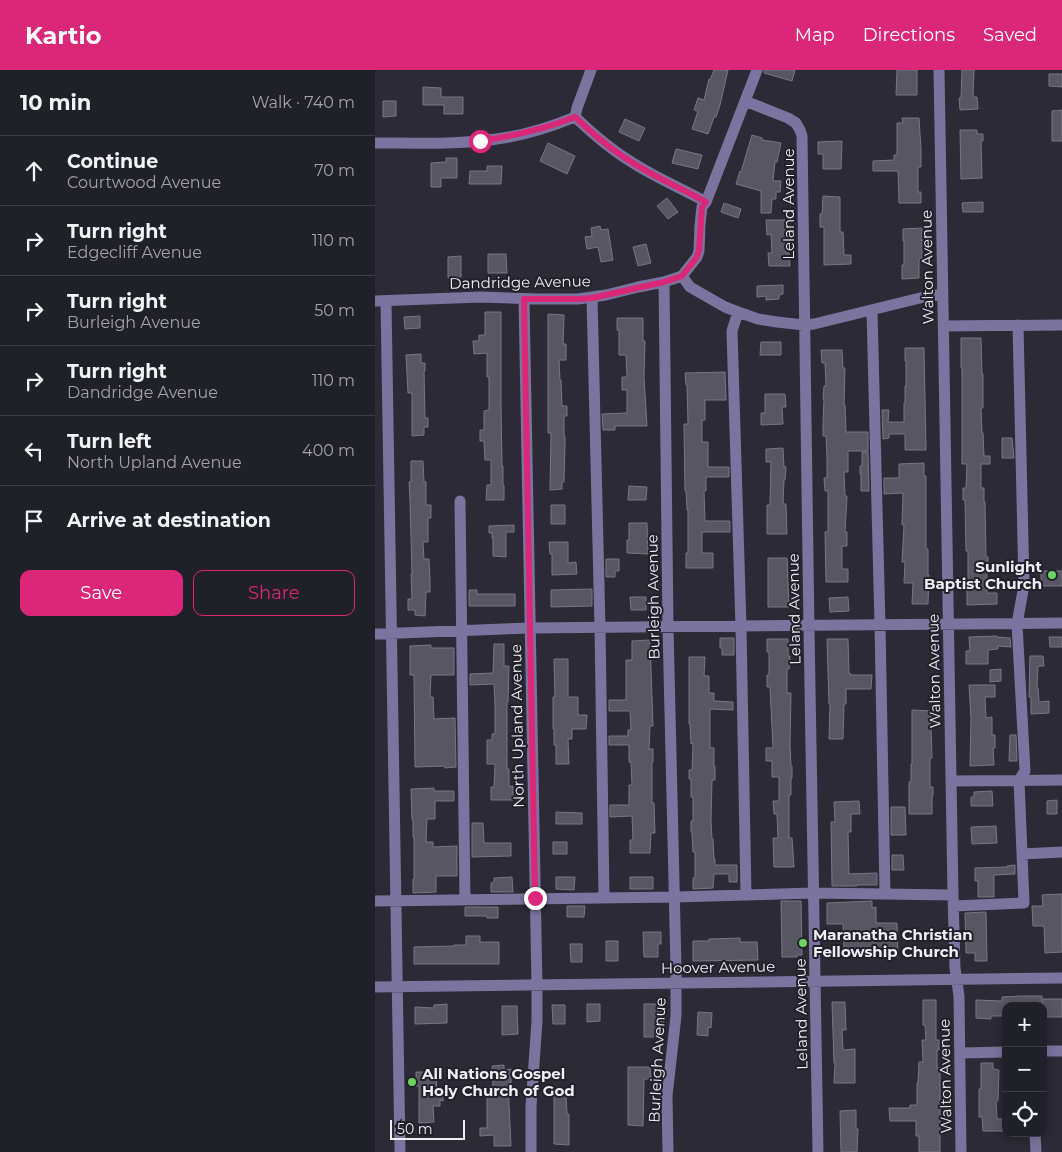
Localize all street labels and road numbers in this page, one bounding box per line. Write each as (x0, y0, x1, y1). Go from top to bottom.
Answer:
street label: Leland Avenue (779, 148, 798, 260)
street label: Walton Avenue (917, 210, 937, 324)
street label: Dandridge Avenue (449, 271, 591, 293)
street label: Burleigh Avenue (642, 534, 664, 660)
street label: Leland Avenue (784, 553, 804, 665)
street label: Walton Avenue (924, 614, 944, 728)
street label: North Upland Avenue (506, 644, 528, 808)
street label: Hoover Avenue (661, 957, 775, 977)
street label: Leland Avenue (791, 958, 811, 1070)
street label: Burleigh Avenue (644, 997, 670, 1123)
street label: Walton Avenue (935, 1019, 955, 1133)

